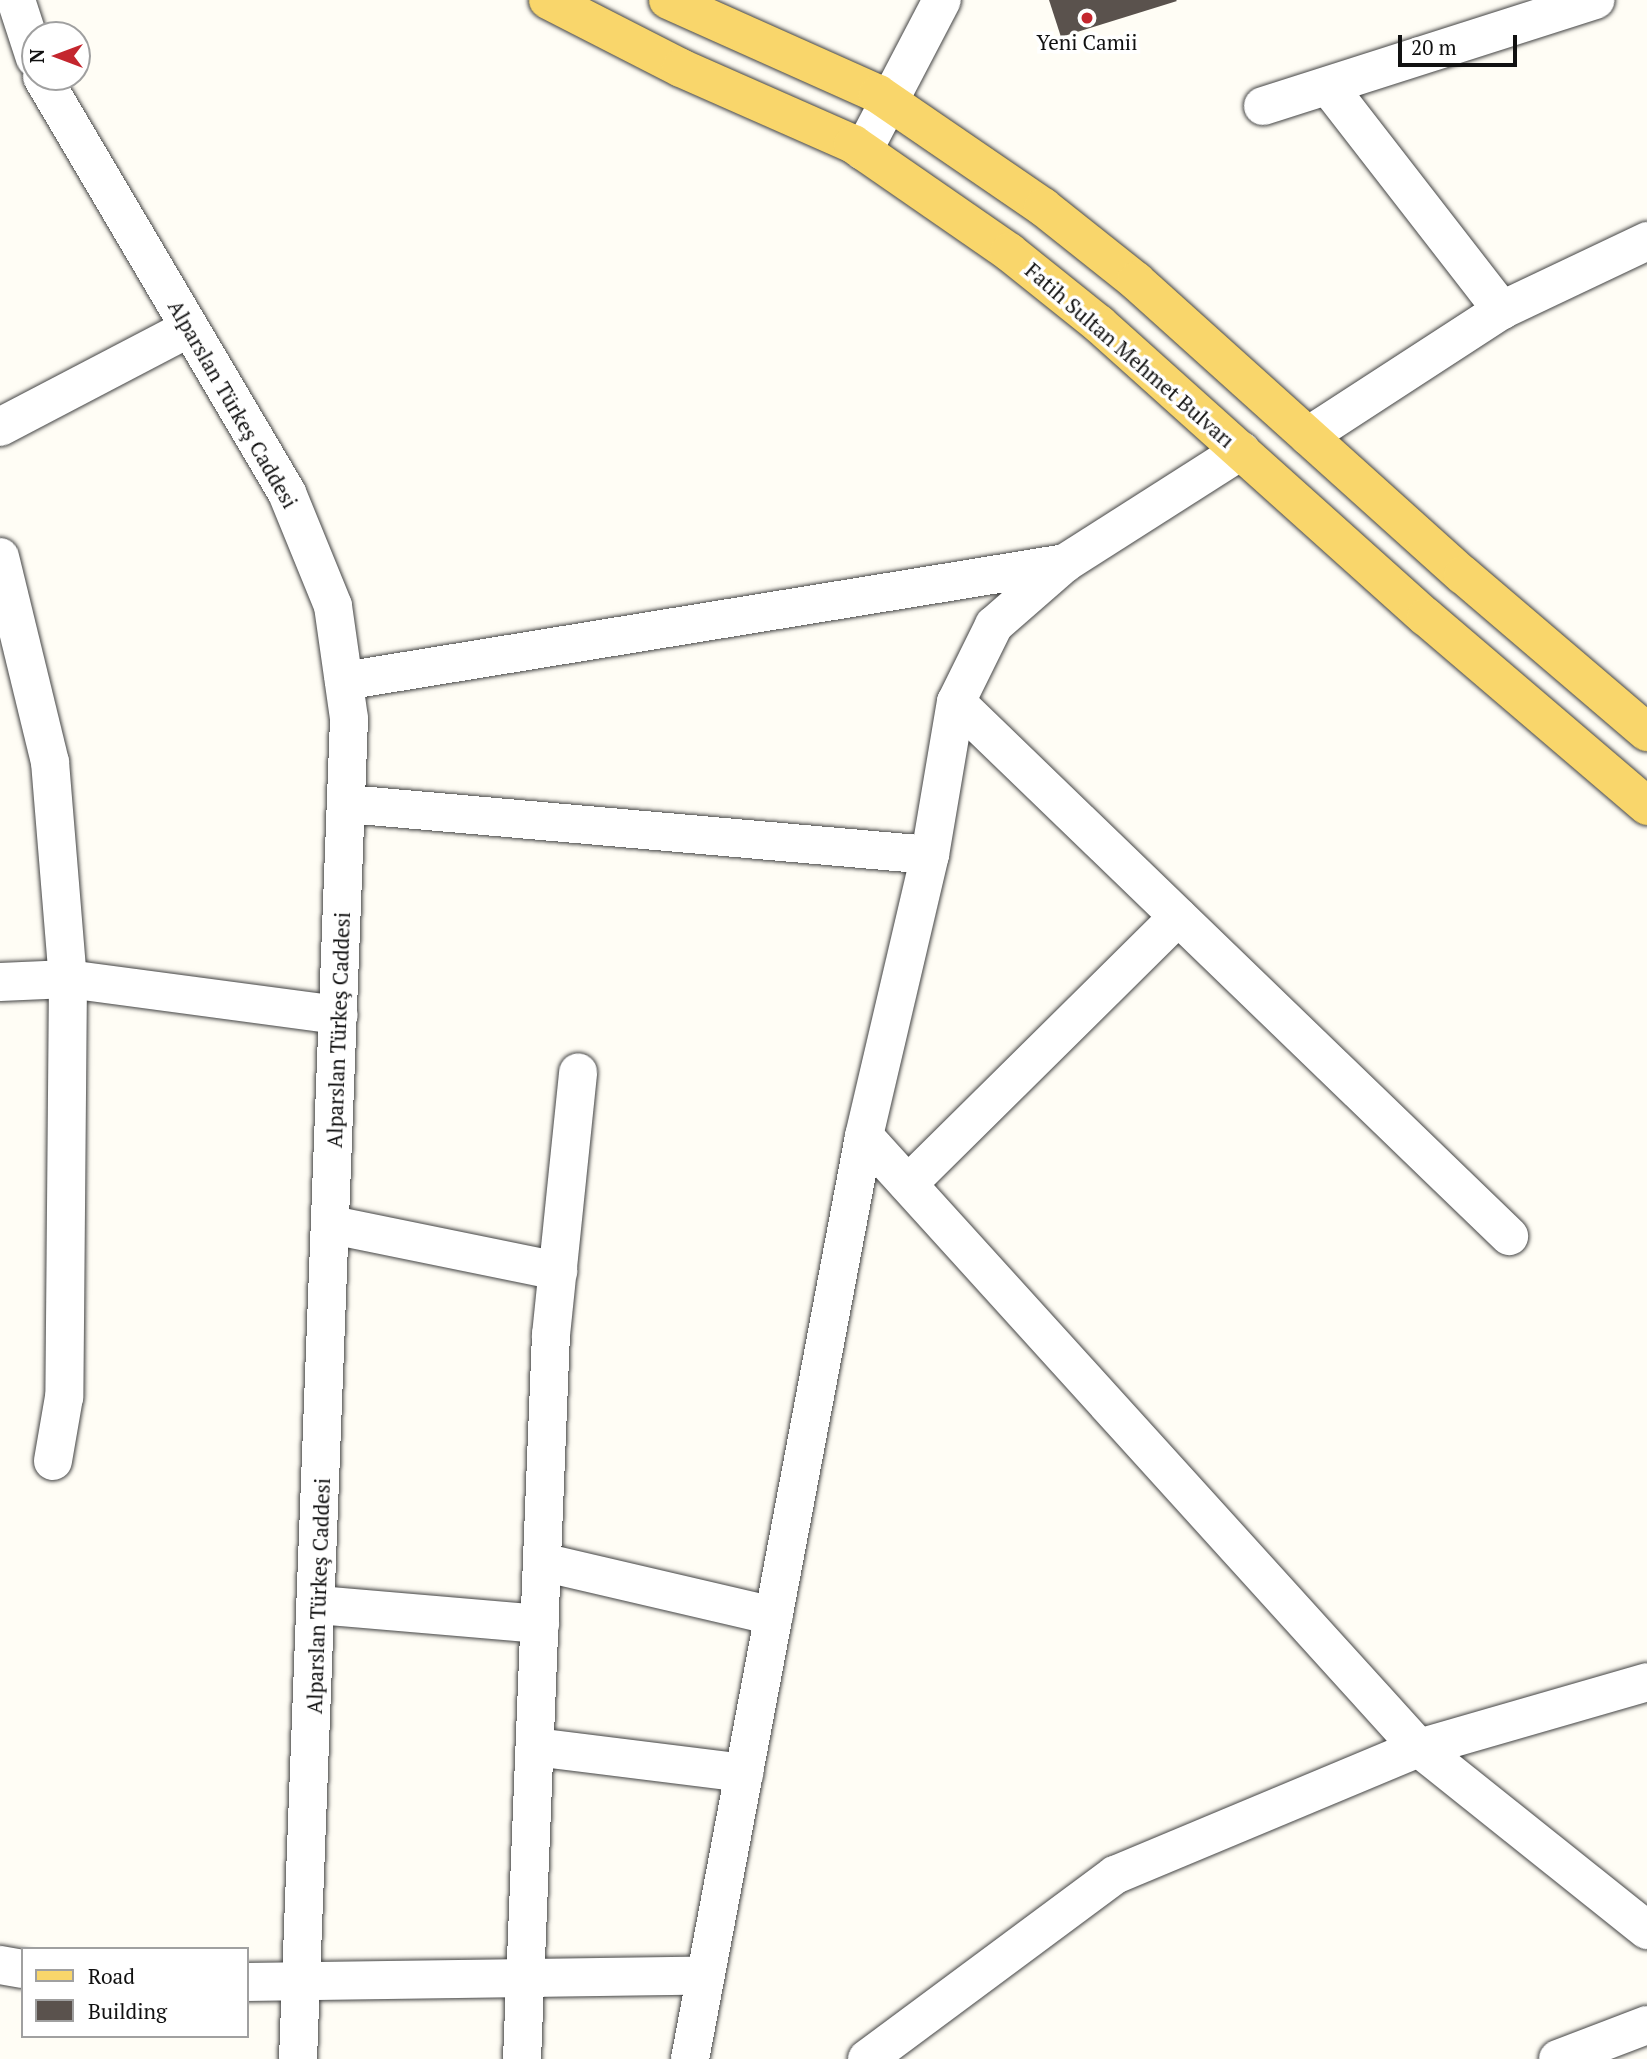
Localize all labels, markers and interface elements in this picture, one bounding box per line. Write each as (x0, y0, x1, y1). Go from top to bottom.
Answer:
marker: Yeni Camii (1079, 10, 1095, 26)
north arrow (21, 21, 91, 91)
scale bar (1402, 21, 1521, 65)
place label: Yeni Camii (1037, 29, 1137, 55)
text: 20 m (1411, 33, 1457, 61)
text: N (24, 49, 49, 63)
street label: Fatih Sultan Mehmet Bulvarı (1020, 257, 1240, 453)
street label: Alparslan Türkeş Caddesi (163, 295, 303, 513)
street label: Alparslan Türkeş Caddesi (321, 911, 355, 1149)
street label: Alparslan Türkeş Caddesi (301, 1477, 335, 1715)
legend (21, 1947, 248, 2038)
text: Road (88, 1962, 135, 1990)
text: Building (88, 1997, 167, 2025)

